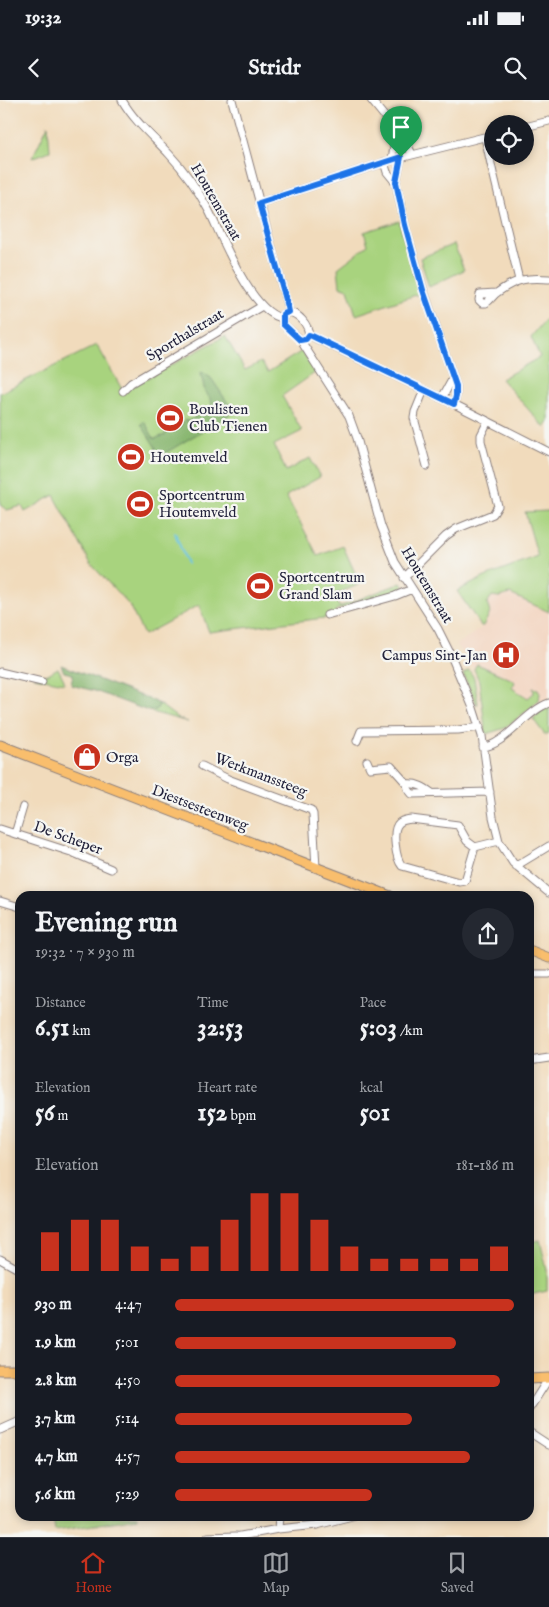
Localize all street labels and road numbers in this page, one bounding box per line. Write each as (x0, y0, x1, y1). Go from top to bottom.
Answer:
street label: Houtemstraat (186, 160, 246, 244)
street label: Sporthalstraat (143, 304, 227, 366)
street label: Houtemstraat (397, 543, 457, 627)
street label: Werkmanssteeg (212, 749, 311, 802)
street label: Diestsesteenweg (149, 781, 252, 836)
street label: De Scheper (31, 817, 105, 859)

